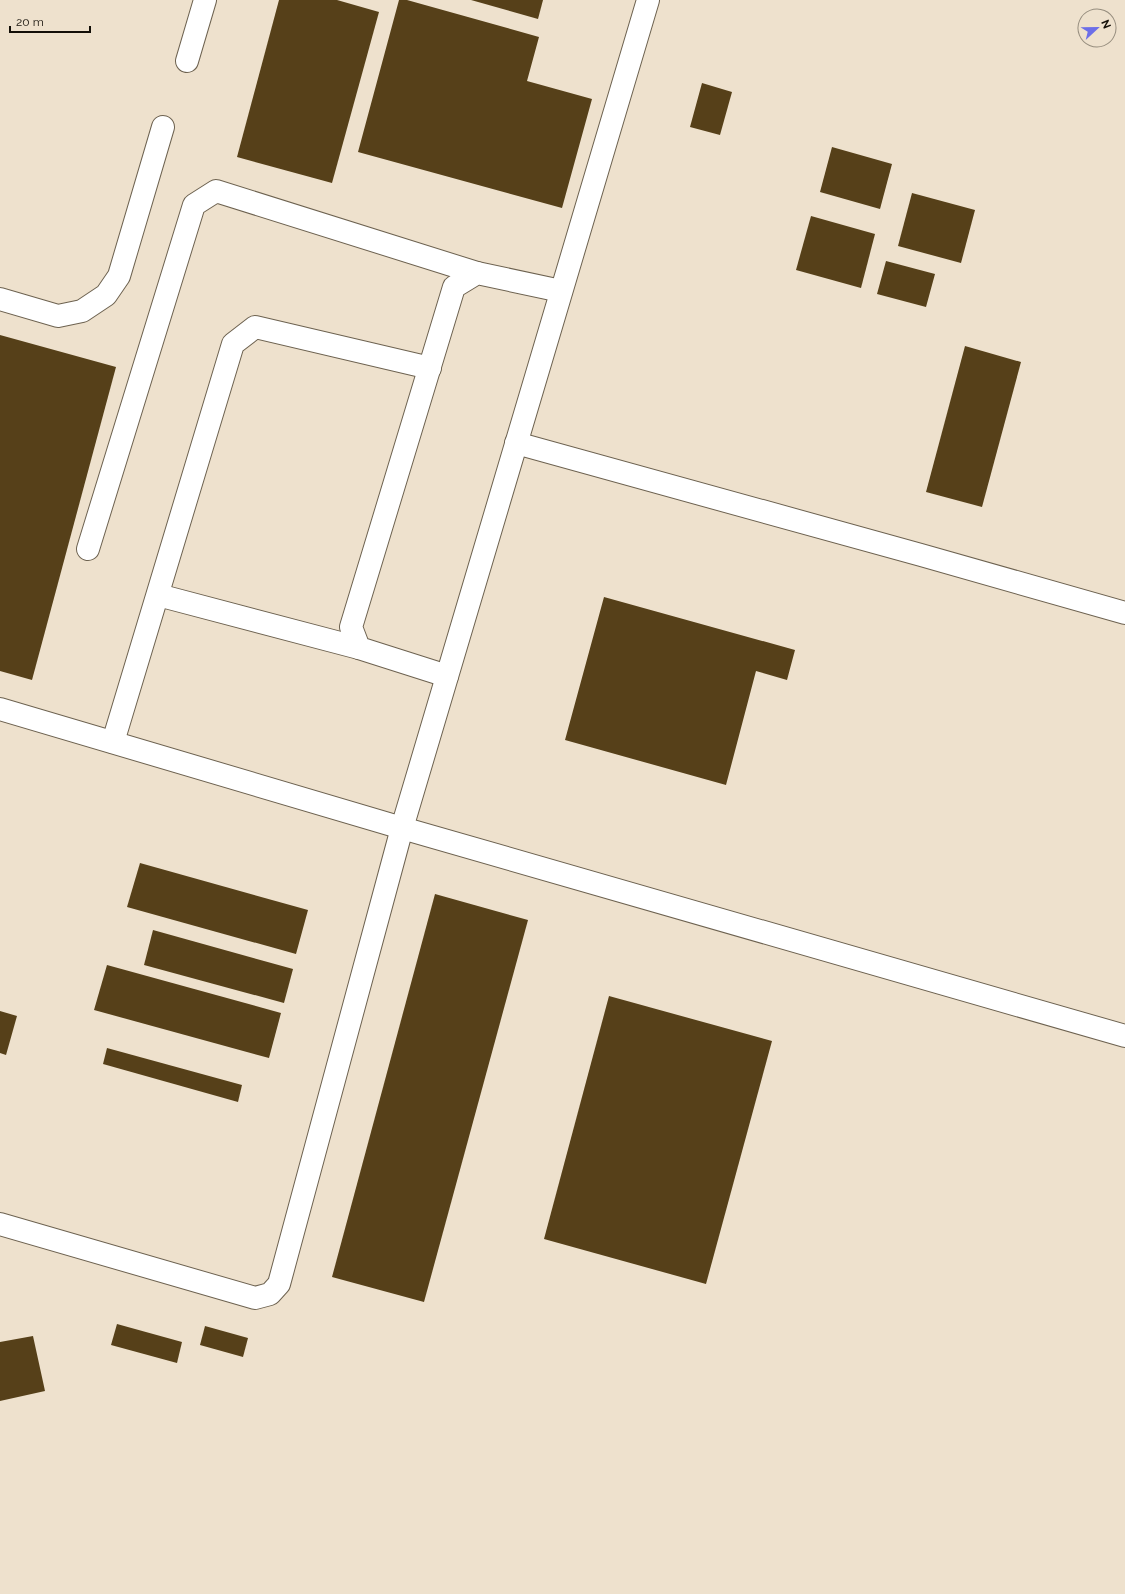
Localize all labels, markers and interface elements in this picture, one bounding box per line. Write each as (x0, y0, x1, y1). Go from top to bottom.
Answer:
scale bar (10, 8, 90, 34)
north arrow (1077, 8, 1117, 48)
text: 20 m (16, 15, 44, 29)
text: N (1098, 18, 1113, 31)

